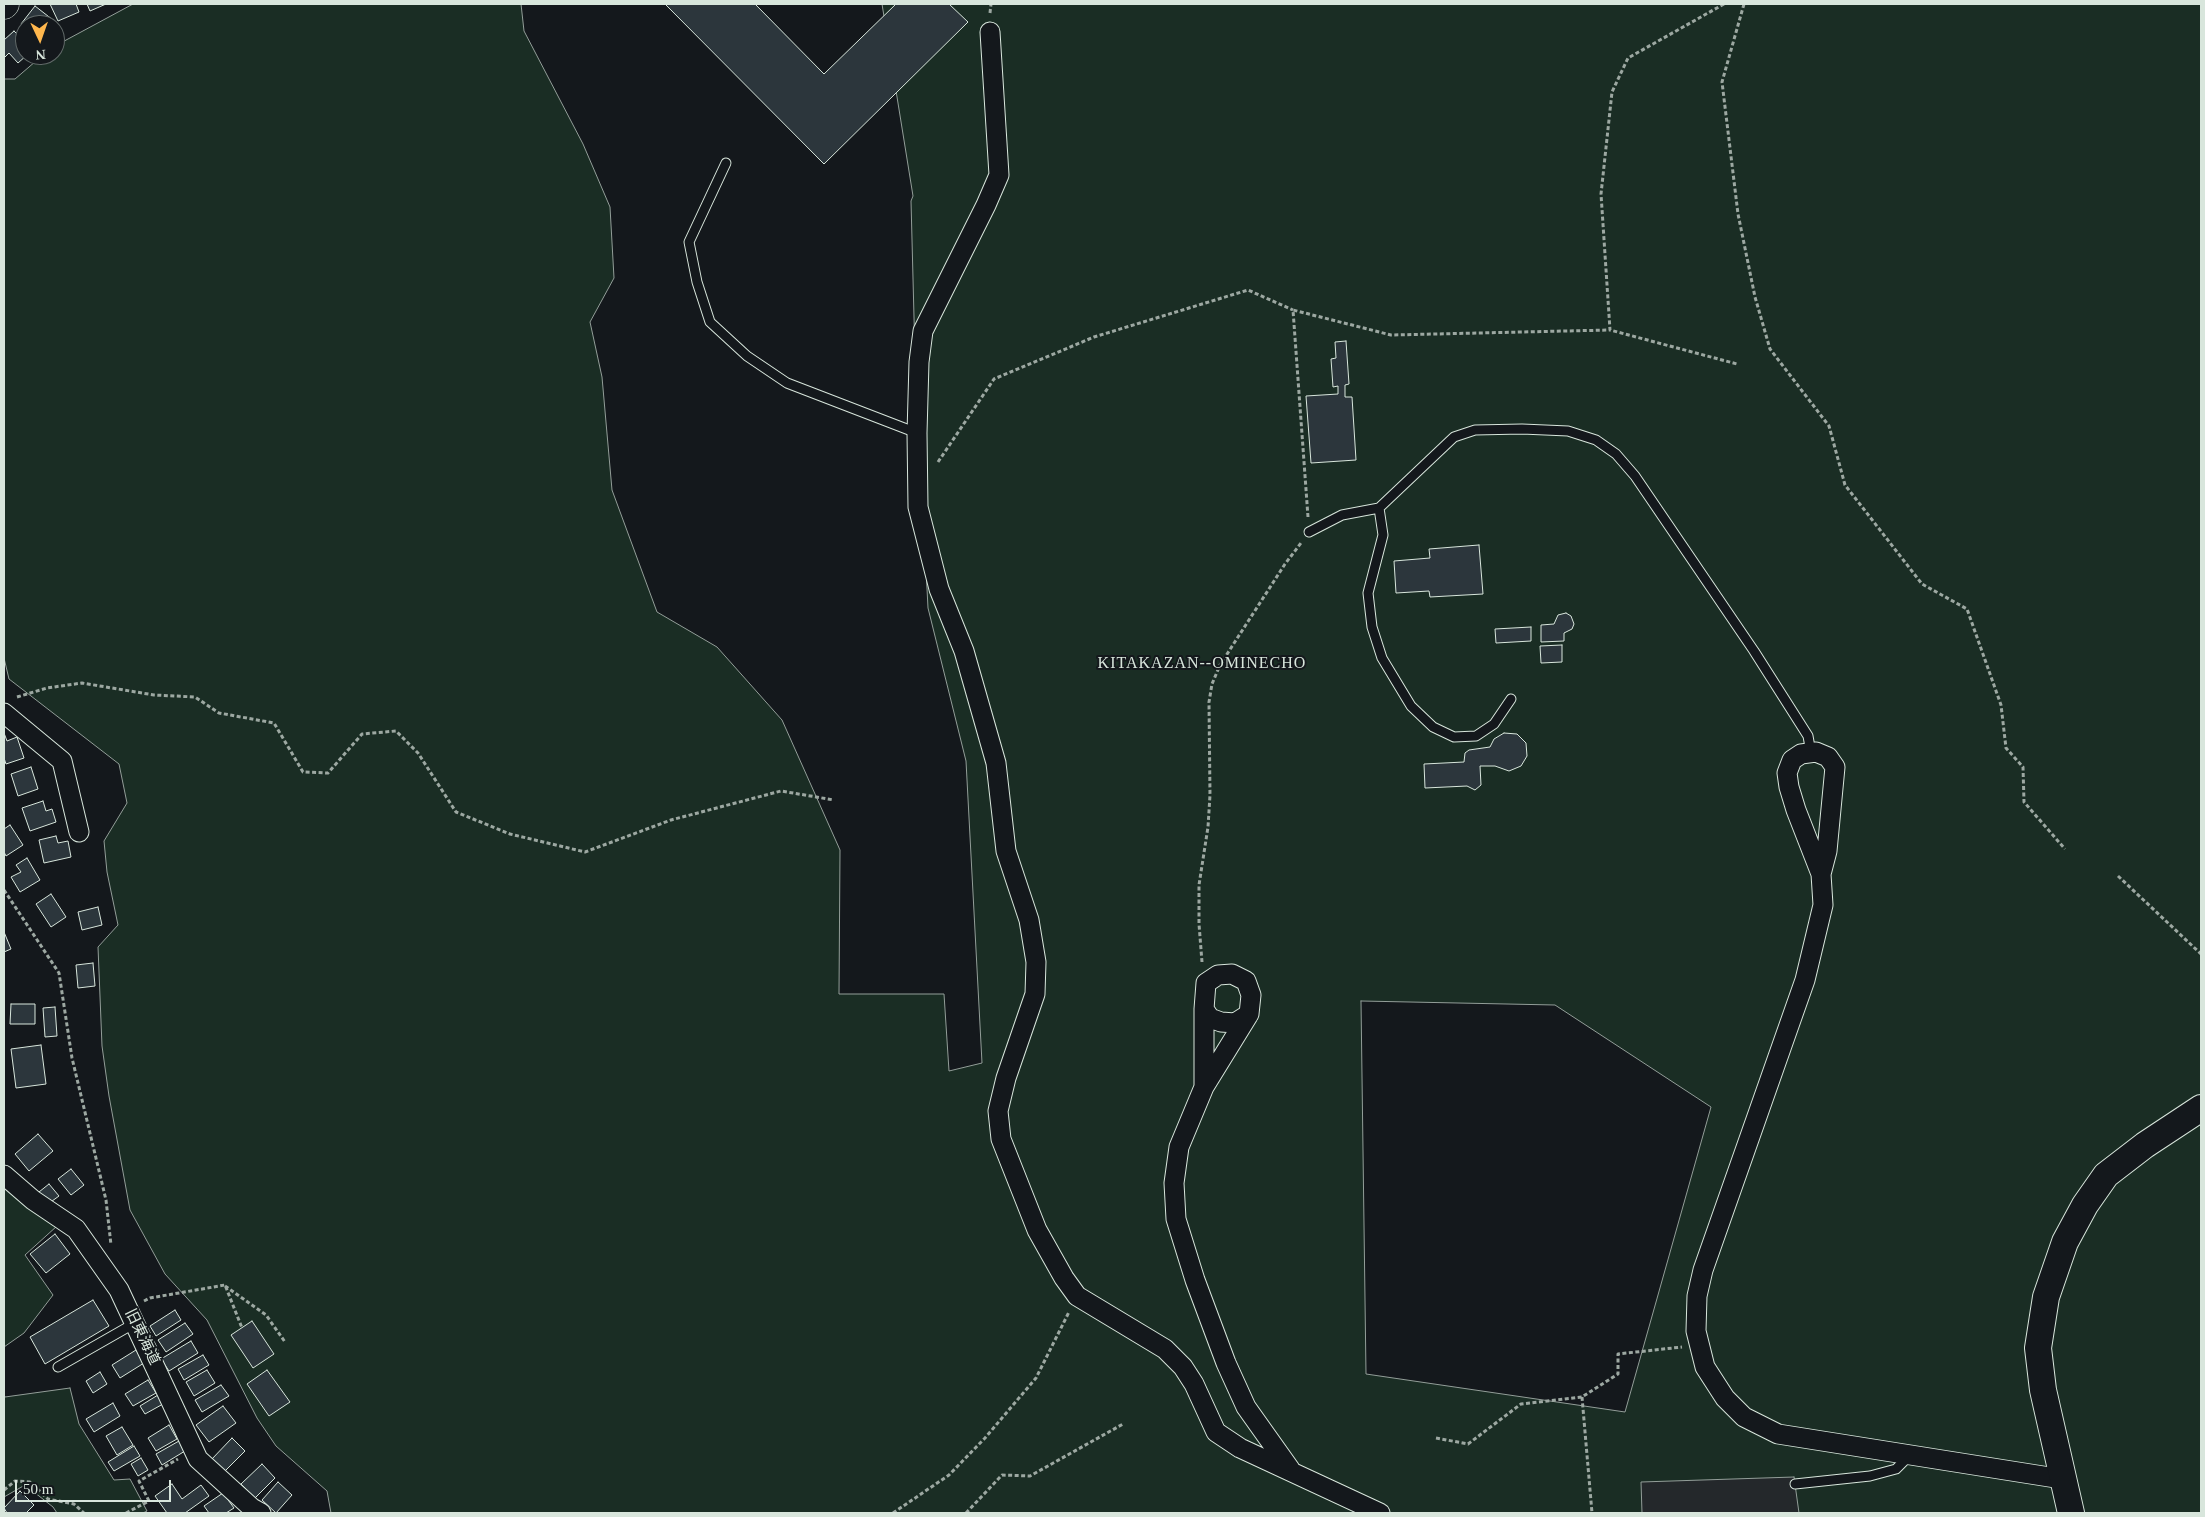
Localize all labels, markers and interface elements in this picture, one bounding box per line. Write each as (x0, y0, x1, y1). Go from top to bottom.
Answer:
north arrow (15, 15, 65, 65)
text: N (35, 47, 46, 62)
district label: KITAKAZAN--OMINECHO (1095, 654, 1309, 674)
street label: 旧東海道 (121, 1306, 163, 1368)
scale bar (18, 1470, 174, 1502)
text: 50 m (23, 1481, 53, 1497)

